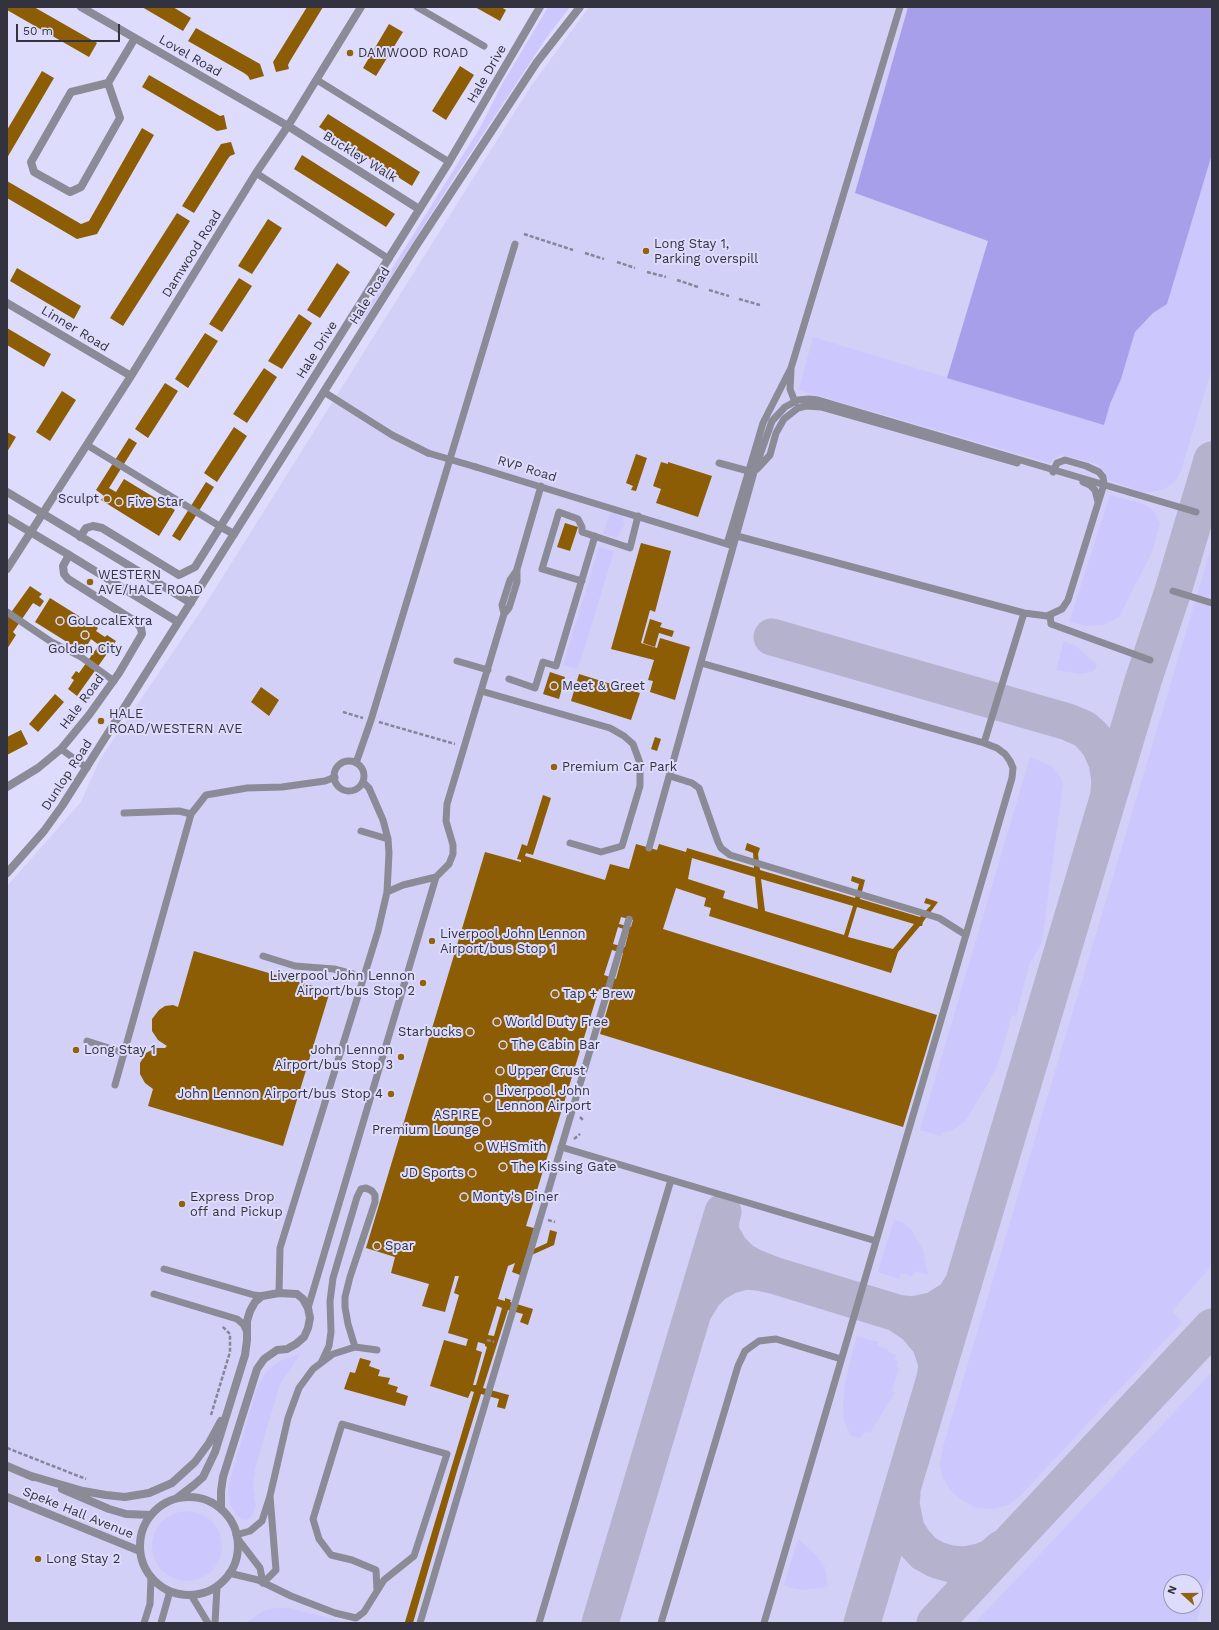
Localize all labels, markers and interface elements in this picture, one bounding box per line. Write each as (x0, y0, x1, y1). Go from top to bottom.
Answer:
scale bar (18, 16, 122, 42)
text: 50 m (23, 24, 53, 38)
street label: Lovel Road (156, 32, 224, 80)
street label: Hale Drive (464, 42, 510, 106)
place label: DAMWOOD ROAD (358, 45, 468, 61)
marker: DAMWOOD ROAD (345, 48, 355, 58)
street label: Buckley Walk (320, 128, 400, 186)
street label: Damwood Road (159, 208, 225, 300)
place label: Long Stay 1, Parking overspill (654, 236, 758, 267)
marker: Long Stay 1, Parking overspill (641, 246, 651, 256)
street label: Hale Road (346, 265, 394, 327)
street label: Linner Road (38, 303, 112, 355)
street label: Hale Drive (293, 318, 341, 382)
street label: RVP Road (496, 453, 558, 485)
place label: Sculpt (58, 491, 99, 507)
marker: Sculpt (102, 494, 112, 504)
place label: Five Star (127, 494, 184, 510)
marker: Five Star (114, 497, 124, 507)
place label: WESTERN AVE/HALE ROAD (98, 567, 203, 598)
marker: WESTERN AVE/HALE ROAD (85, 577, 95, 587)
place label: GoLocalExtra (68, 613, 152, 629)
marker: GoLocalExtra (55, 616, 65, 626)
marker: Golden City (80, 630, 90, 640)
place label: Golden City (48, 641, 122, 657)
street label: Hale Road (56, 672, 108, 732)
place label: Meet & Greet (562, 678, 645, 694)
marker: Meet & Greet (549, 681, 559, 691)
place label: HALE ROAD/WESTERN AVE (109, 706, 242, 737)
marker: HALE ROAD/WESTERN AVE (96, 716, 106, 726)
street label: Dunlop Road (38, 737, 96, 813)
place label: Premium Car Park (562, 759, 677, 775)
marker: Premium Car Park (549, 762, 559, 772)
place label: Liverpool John Lennon Airport/bus Stop 1 (440, 926, 586, 957)
marker: Liverpool John Lennon Airport/bus Stop 1 (427, 936, 437, 946)
place label: Liverpool John Lennon Airport/bus Stop 2 (269, 968, 415, 999)
marker: Liverpool John Lennon Airport/bus Stop 2 (418, 978, 428, 988)
place label: Tap + Brew (563, 986, 634, 1002)
marker: Tap + Brew (550, 989, 560, 999)
place label: World Duty Free (505, 1014, 608, 1030)
marker: World Duty Free (492, 1017, 502, 1027)
place label: Starbucks (398, 1024, 462, 1040)
marker: Starbucks (465, 1027, 475, 1037)
place label: The Cabin Bar (511, 1037, 600, 1053)
marker: The Cabin Bar (498, 1040, 508, 1050)
place label: Long Stay 1 (84, 1042, 156, 1058)
place label: John Lennon Airport/bus Stop 3 (274, 1042, 393, 1073)
marker: Long Stay 1 (71, 1045, 81, 1055)
marker: John Lennon Airport/bus Stop 3 (396, 1052, 406, 1062)
place label: Upper Crust (508, 1063, 585, 1079)
marker: Upper Crust (495, 1066, 505, 1076)
place label: Liverpool John Lennon Airport (496, 1083, 591, 1114)
place label: John Lennon Airport/bus Stop 4 (177, 1086, 383, 1102)
marker: John Lennon Airport/bus Stop 4 (386, 1089, 396, 1099)
marker: Liverpool John Lennon Airport (483, 1093, 493, 1103)
place label: ASPIRE Premium Lounge (372, 1107, 479, 1138)
marker: ASPIRE Premium Lounge (482, 1117, 492, 1127)
place label: WHSmith (487, 1139, 547, 1155)
marker: WHSmith (474, 1142, 484, 1152)
place label: The Kissing Gate (511, 1159, 617, 1175)
marker: The Kissing Gate (498, 1162, 508, 1172)
place label: JD Sports (401, 1165, 464, 1181)
marker: JD Sports (467, 1168, 477, 1178)
place label: Express Drop off and Pickup (190, 1189, 283, 1220)
place label: Monty's Diner (472, 1189, 559, 1205)
marker: Monty's Diner (459, 1192, 469, 1202)
marker: Express Drop off and Pickup (177, 1199, 187, 1209)
place label: Spar (385, 1238, 414, 1254)
marker: Spar (372, 1241, 382, 1251)
street label: Speke Hall Avenue (20, 1484, 136, 1542)
place label: Long Stay 2 (46, 1551, 120, 1567)
marker: Long Stay 2 (33, 1554, 43, 1564)
north arrow (1163, 1574, 1203, 1614)
text: N (1165, 1584, 1180, 1596)

